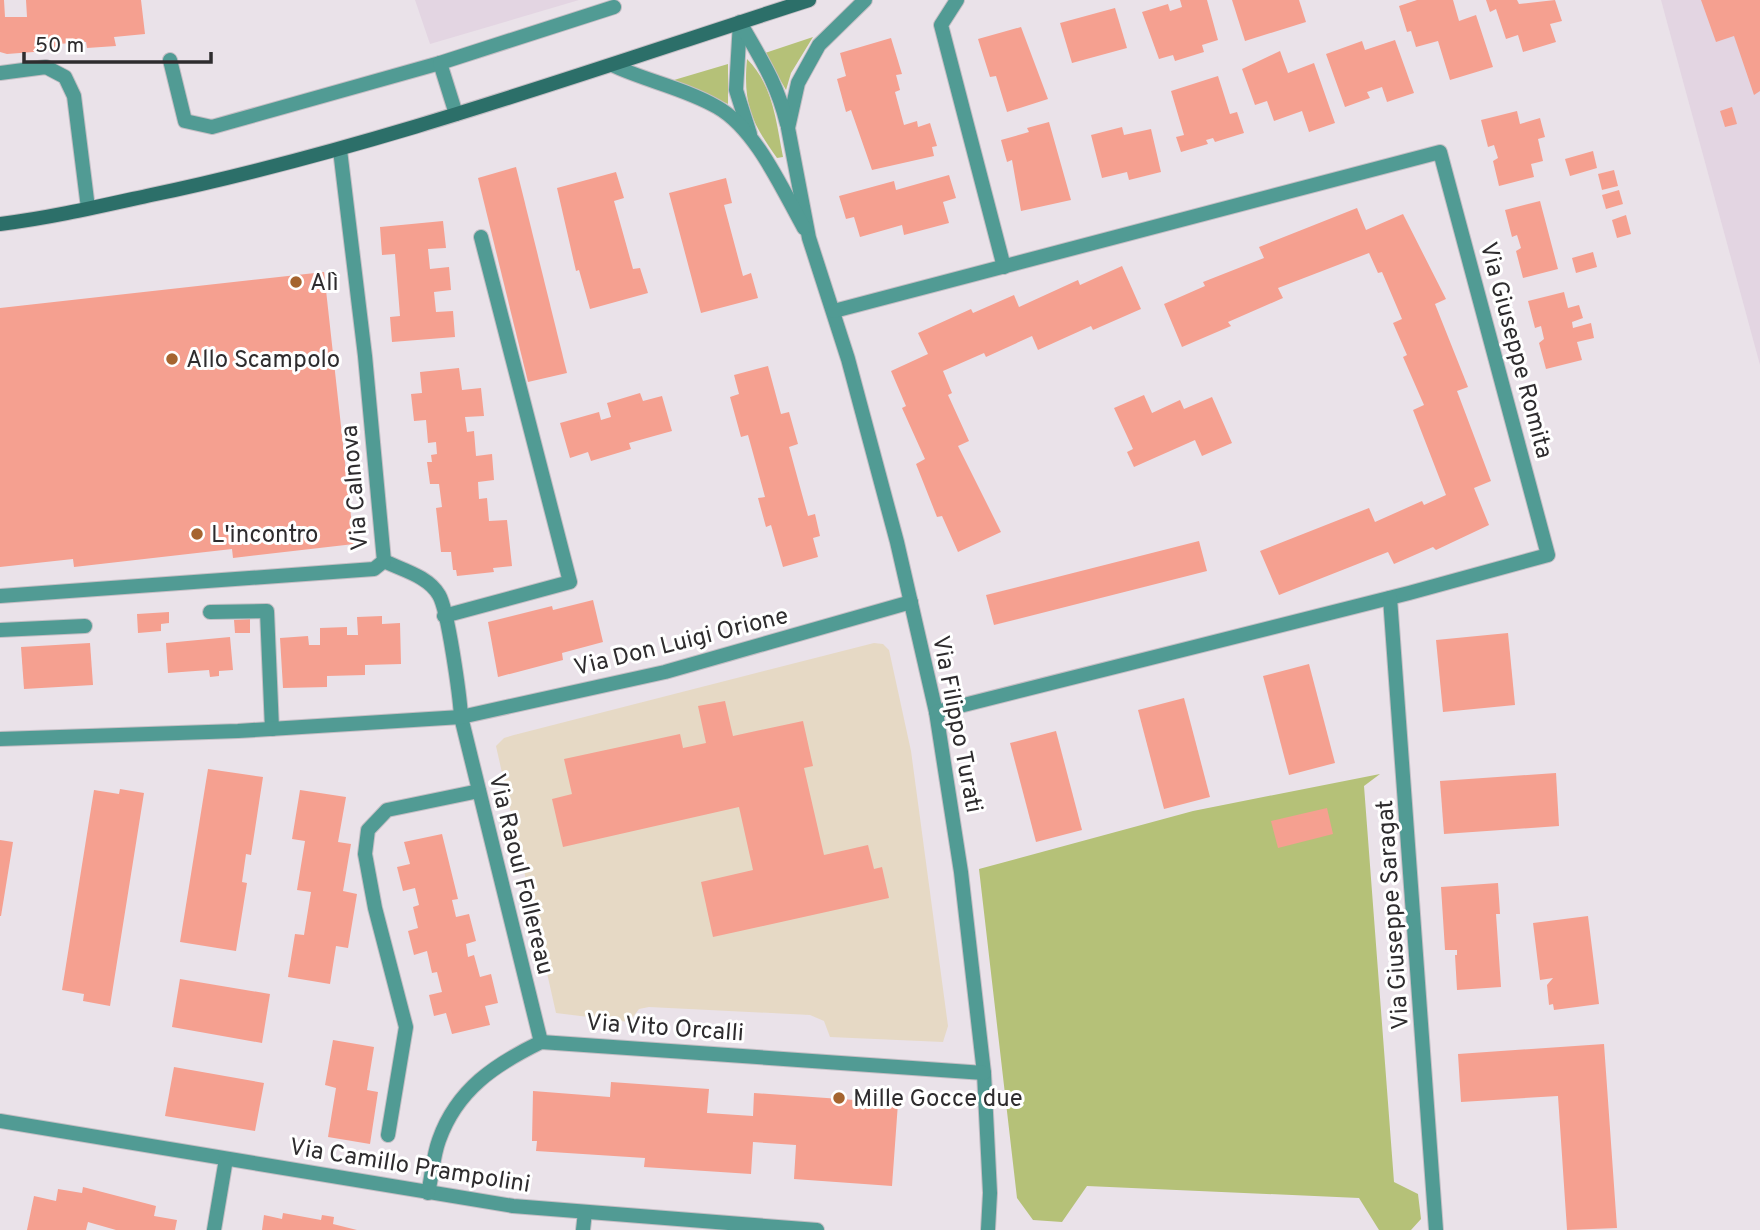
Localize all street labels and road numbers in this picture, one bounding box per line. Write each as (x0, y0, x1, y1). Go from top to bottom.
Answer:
street label: Via Giuseppe Romita (1472, 239, 1558, 462)
street label: Via Calnova (336, 424, 376, 552)
street label: Via Don Luigi Orione (571, 602, 792, 684)
street label: Via Filippo Turati (924, 633, 988, 816)
street label: Via Raoul Follereau (481, 771, 560, 978)
street label: Via Giuseppe Saragat (1371, 799, 1417, 1031)
street label: Via Vito Orcalli (585, 1009, 745, 1049)
street label: Via Camillo Prampolini (287, 1133, 532, 1201)

